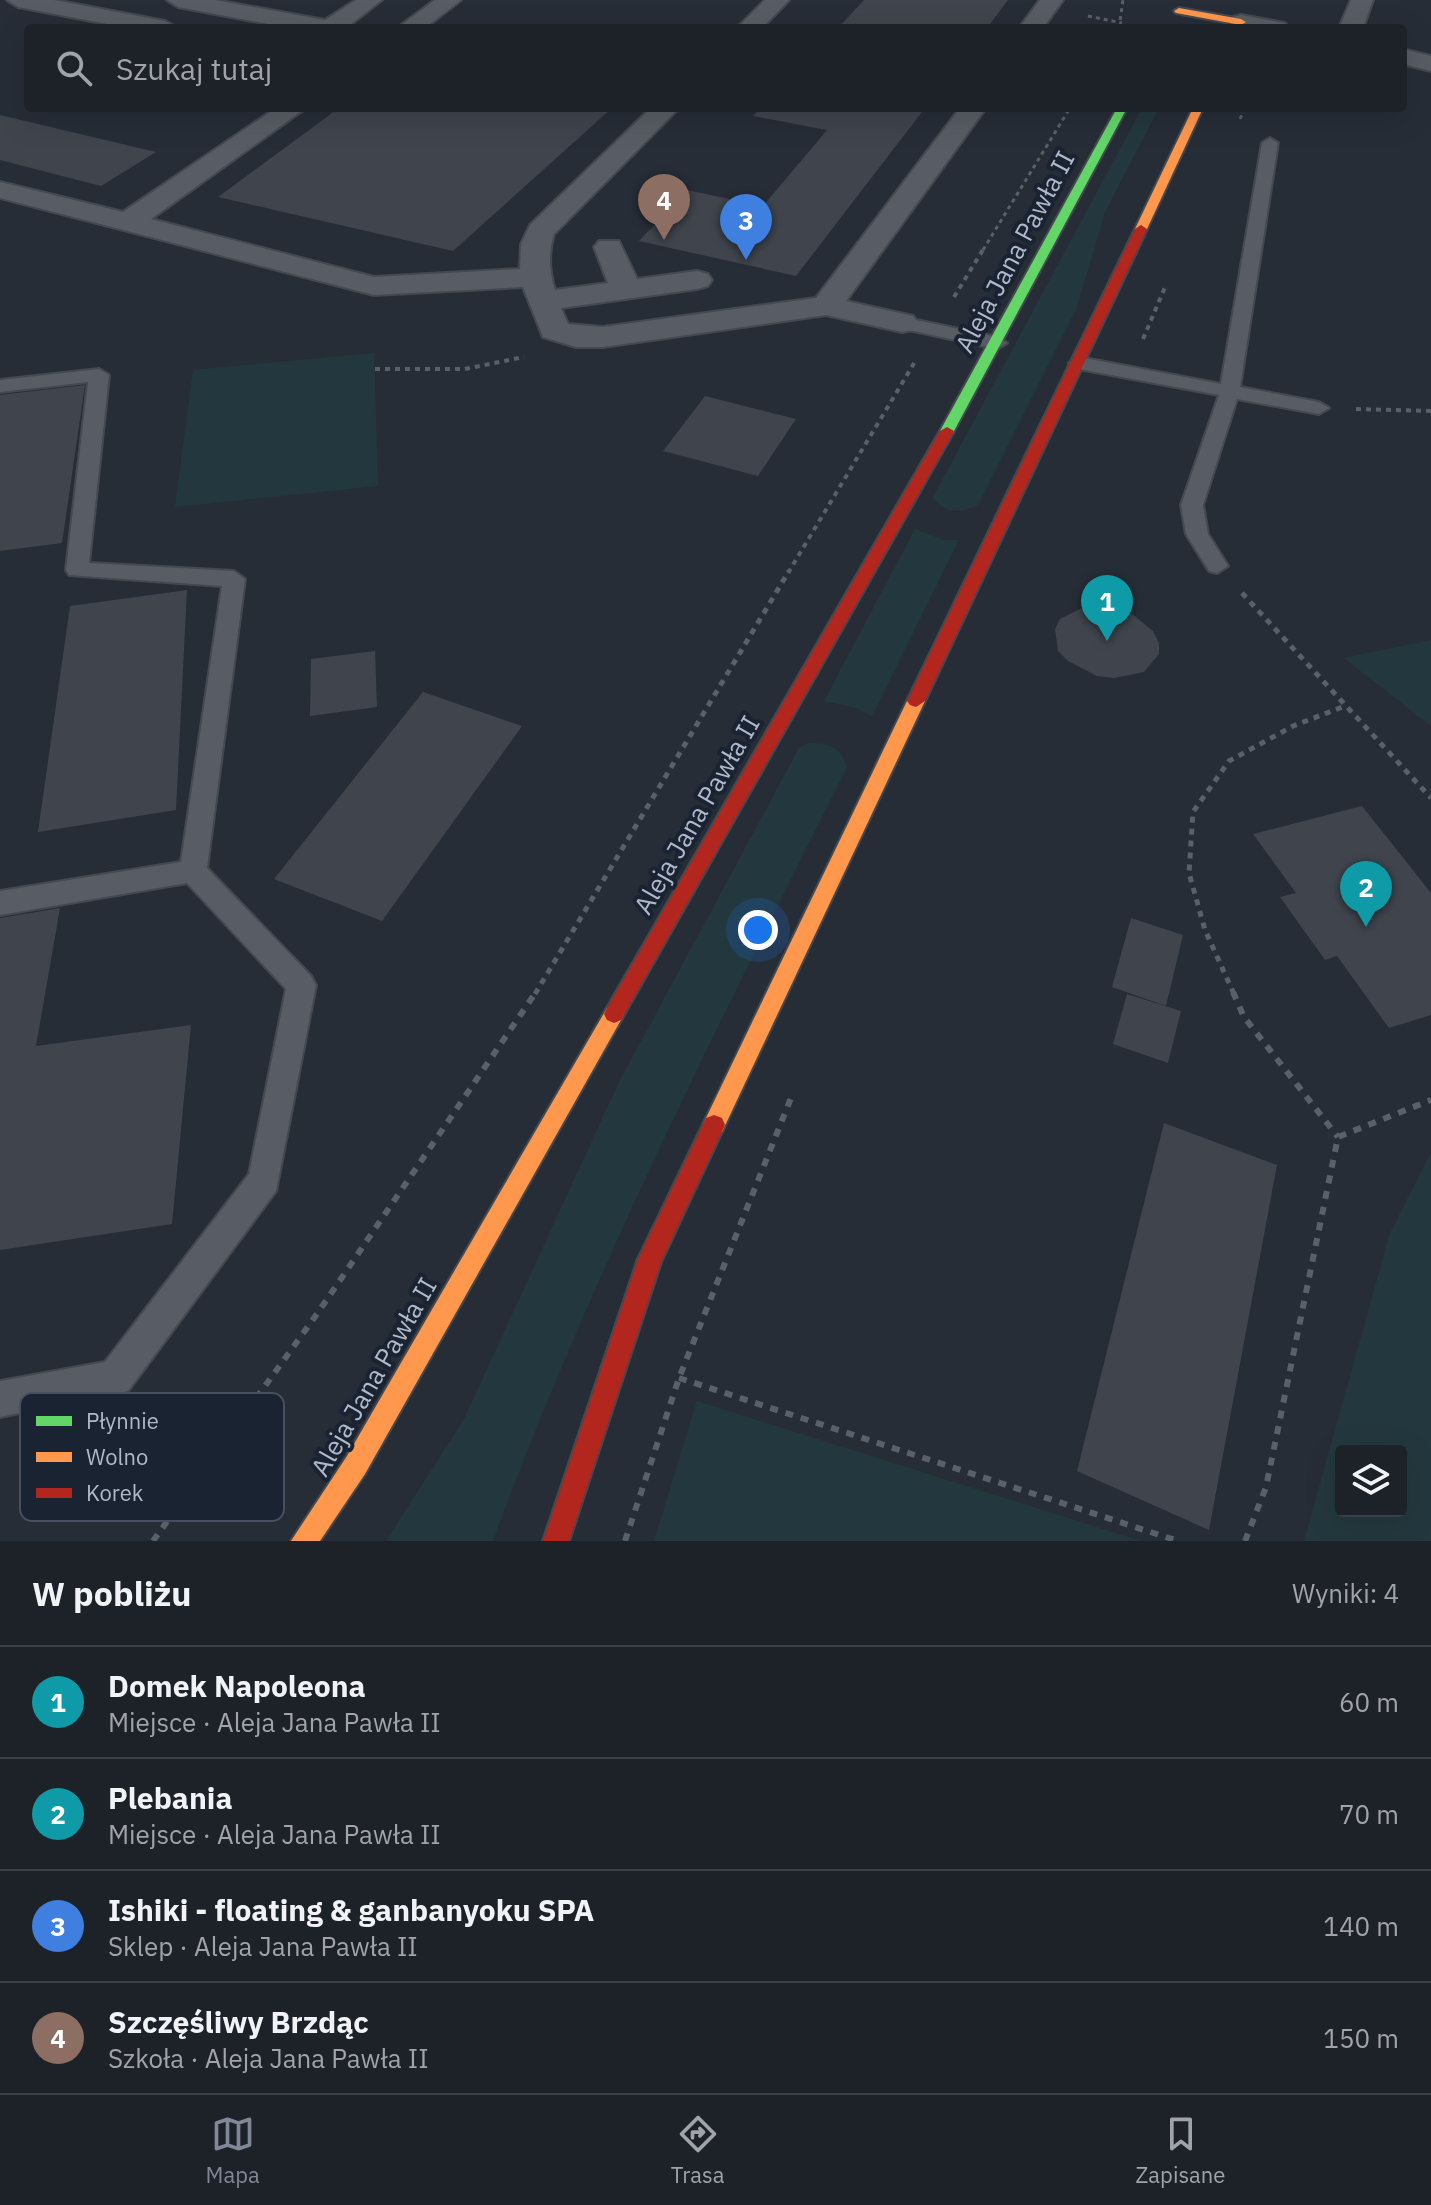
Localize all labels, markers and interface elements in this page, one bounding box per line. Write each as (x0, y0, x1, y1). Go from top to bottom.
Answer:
search box (24, 24, 1407, 112)
icon: search (52, 46, 96, 90)
text: Szukaj tutaj (116, 49, 272, 88)
street label: Aleja Jana Pawła II (947, 145, 1082, 358)
pin: 4 (638, 174, 690, 240)
pin: 3 (720, 194, 772, 260)
pin: 1 (1081, 575, 1133, 641)
street label: Aleja Jana Pawła II (625, 709, 767, 920)
pin: 2 (1340, 861, 1392, 927)
your location (738, 910, 778, 950)
street label: Aleja Jana Pawła II (302, 1271, 444, 1482)
legend (20, 1393, 284, 1521)
text: Płynnie (86, 1406, 159, 1435)
text: Wolno (86, 1442, 148, 1471)
map controls (1335, 1445, 1407, 1517)
button: layers (1335, 1445, 1407, 1517)
text: Korek (86, 1478, 144, 1507)
text: W pobliżu (32, 1571, 192, 1615)
text: Wyniki: 4 (1292, 1576, 1399, 1610)
text: Domek Napoleona (108, 1666, 366, 1705)
text: 1 (50, 1685, 66, 1719)
text: 60 m (1339, 1685, 1399, 1719)
text: Miejsce · Aleja Jana Pawła II (108, 1705, 441, 1739)
text: Plebania (108, 1778, 232, 1817)
text: 2 (50, 1797, 66, 1831)
text: 70 m (1339, 1797, 1399, 1831)
text: Miejsce · Aleja Jana Pawła II (108, 1817, 441, 1851)
text: Ishiki - floating & ganbanyoku SPA (108, 1890, 594, 1929)
text: 3 (50, 1909, 66, 1943)
text: 140 m (1323, 1909, 1399, 1943)
text: Sklep · Aleja Jana Pawła II (108, 1929, 418, 1963)
text: Szczęśliwy Brzdąc (108, 2002, 369, 2041)
text: 4 (50, 2021, 66, 2055)
text: 150 m (1323, 2021, 1399, 2055)
text: Szkoła · Aleja Jana Pawła II (108, 2041, 429, 2075)
tab: Mapa (206, 2112, 260, 2189)
tab: Trasa (671, 2112, 725, 2189)
tab: Zapisane (1136, 2112, 1225, 2189)

